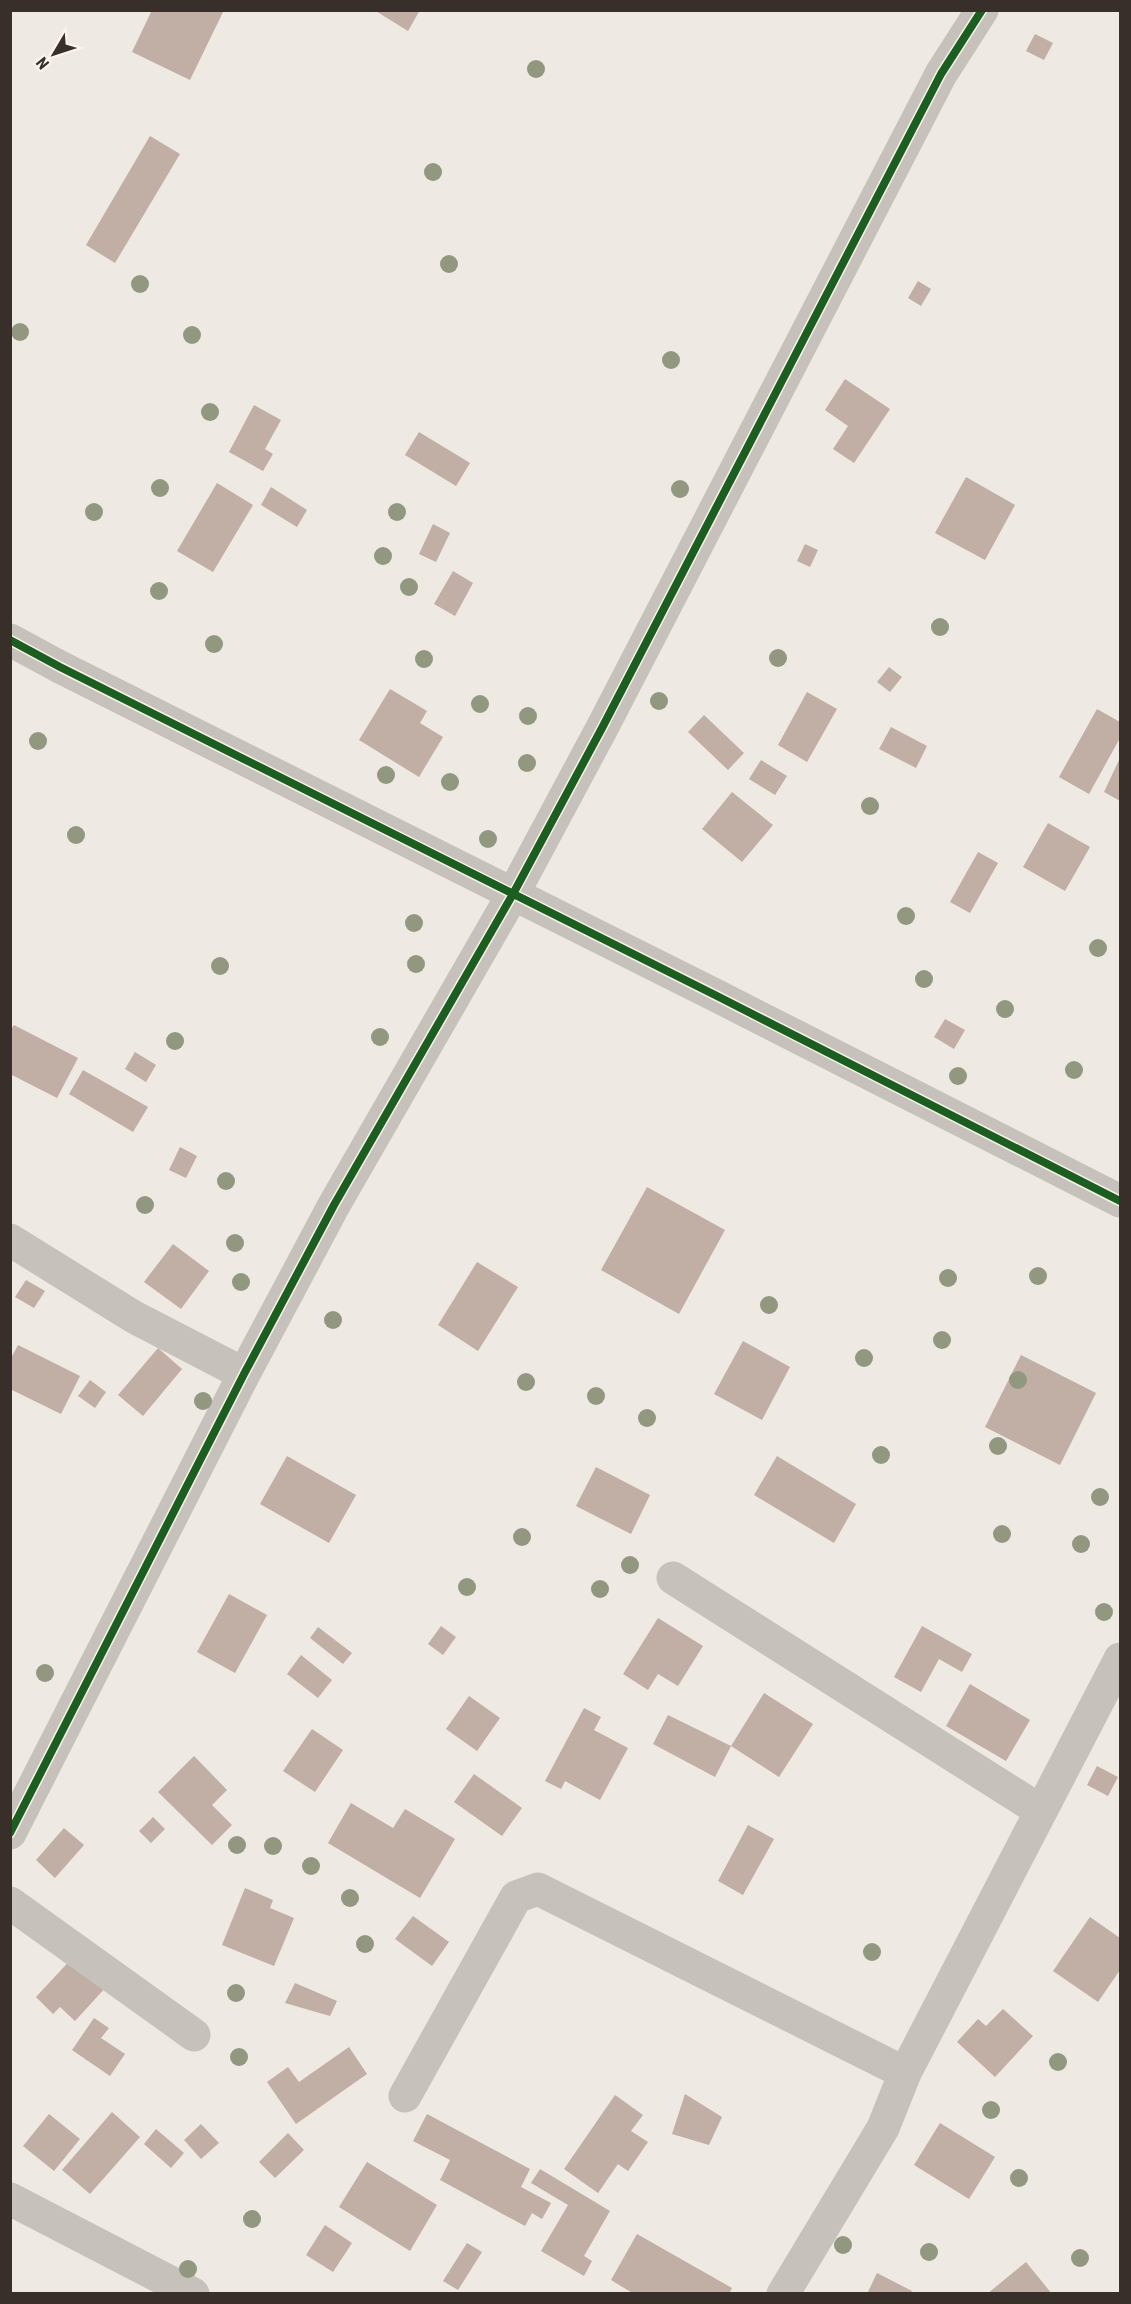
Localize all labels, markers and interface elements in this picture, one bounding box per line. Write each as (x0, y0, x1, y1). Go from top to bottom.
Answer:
north arrow (24, 24, 84, 84)
text: N (32, 53, 53, 73)

